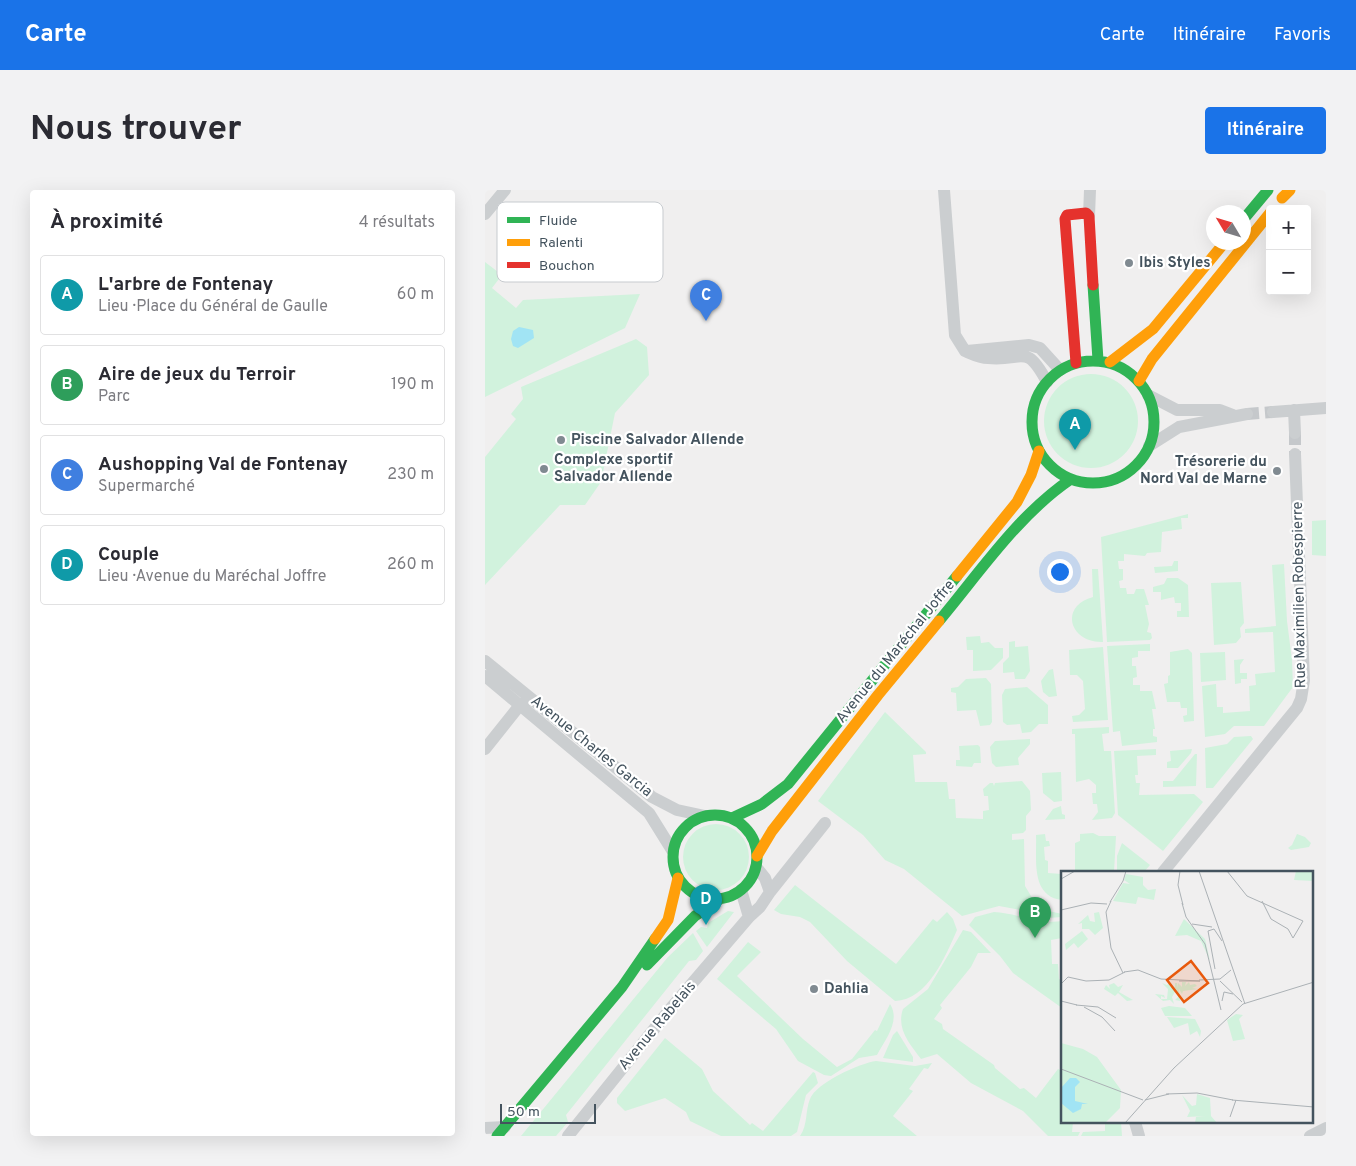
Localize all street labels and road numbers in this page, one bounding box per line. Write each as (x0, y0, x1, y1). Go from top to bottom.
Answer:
street label: Rue Maximilien Robespierre (1289, 501, 1311, 689)
street label: Avenue du Maréchal Joffre (832, 577, 960, 727)
street label: Avenue Charles Garcia (526, 692, 656, 802)
street label: Avenue Rabelais (615, 977, 701, 1075)

